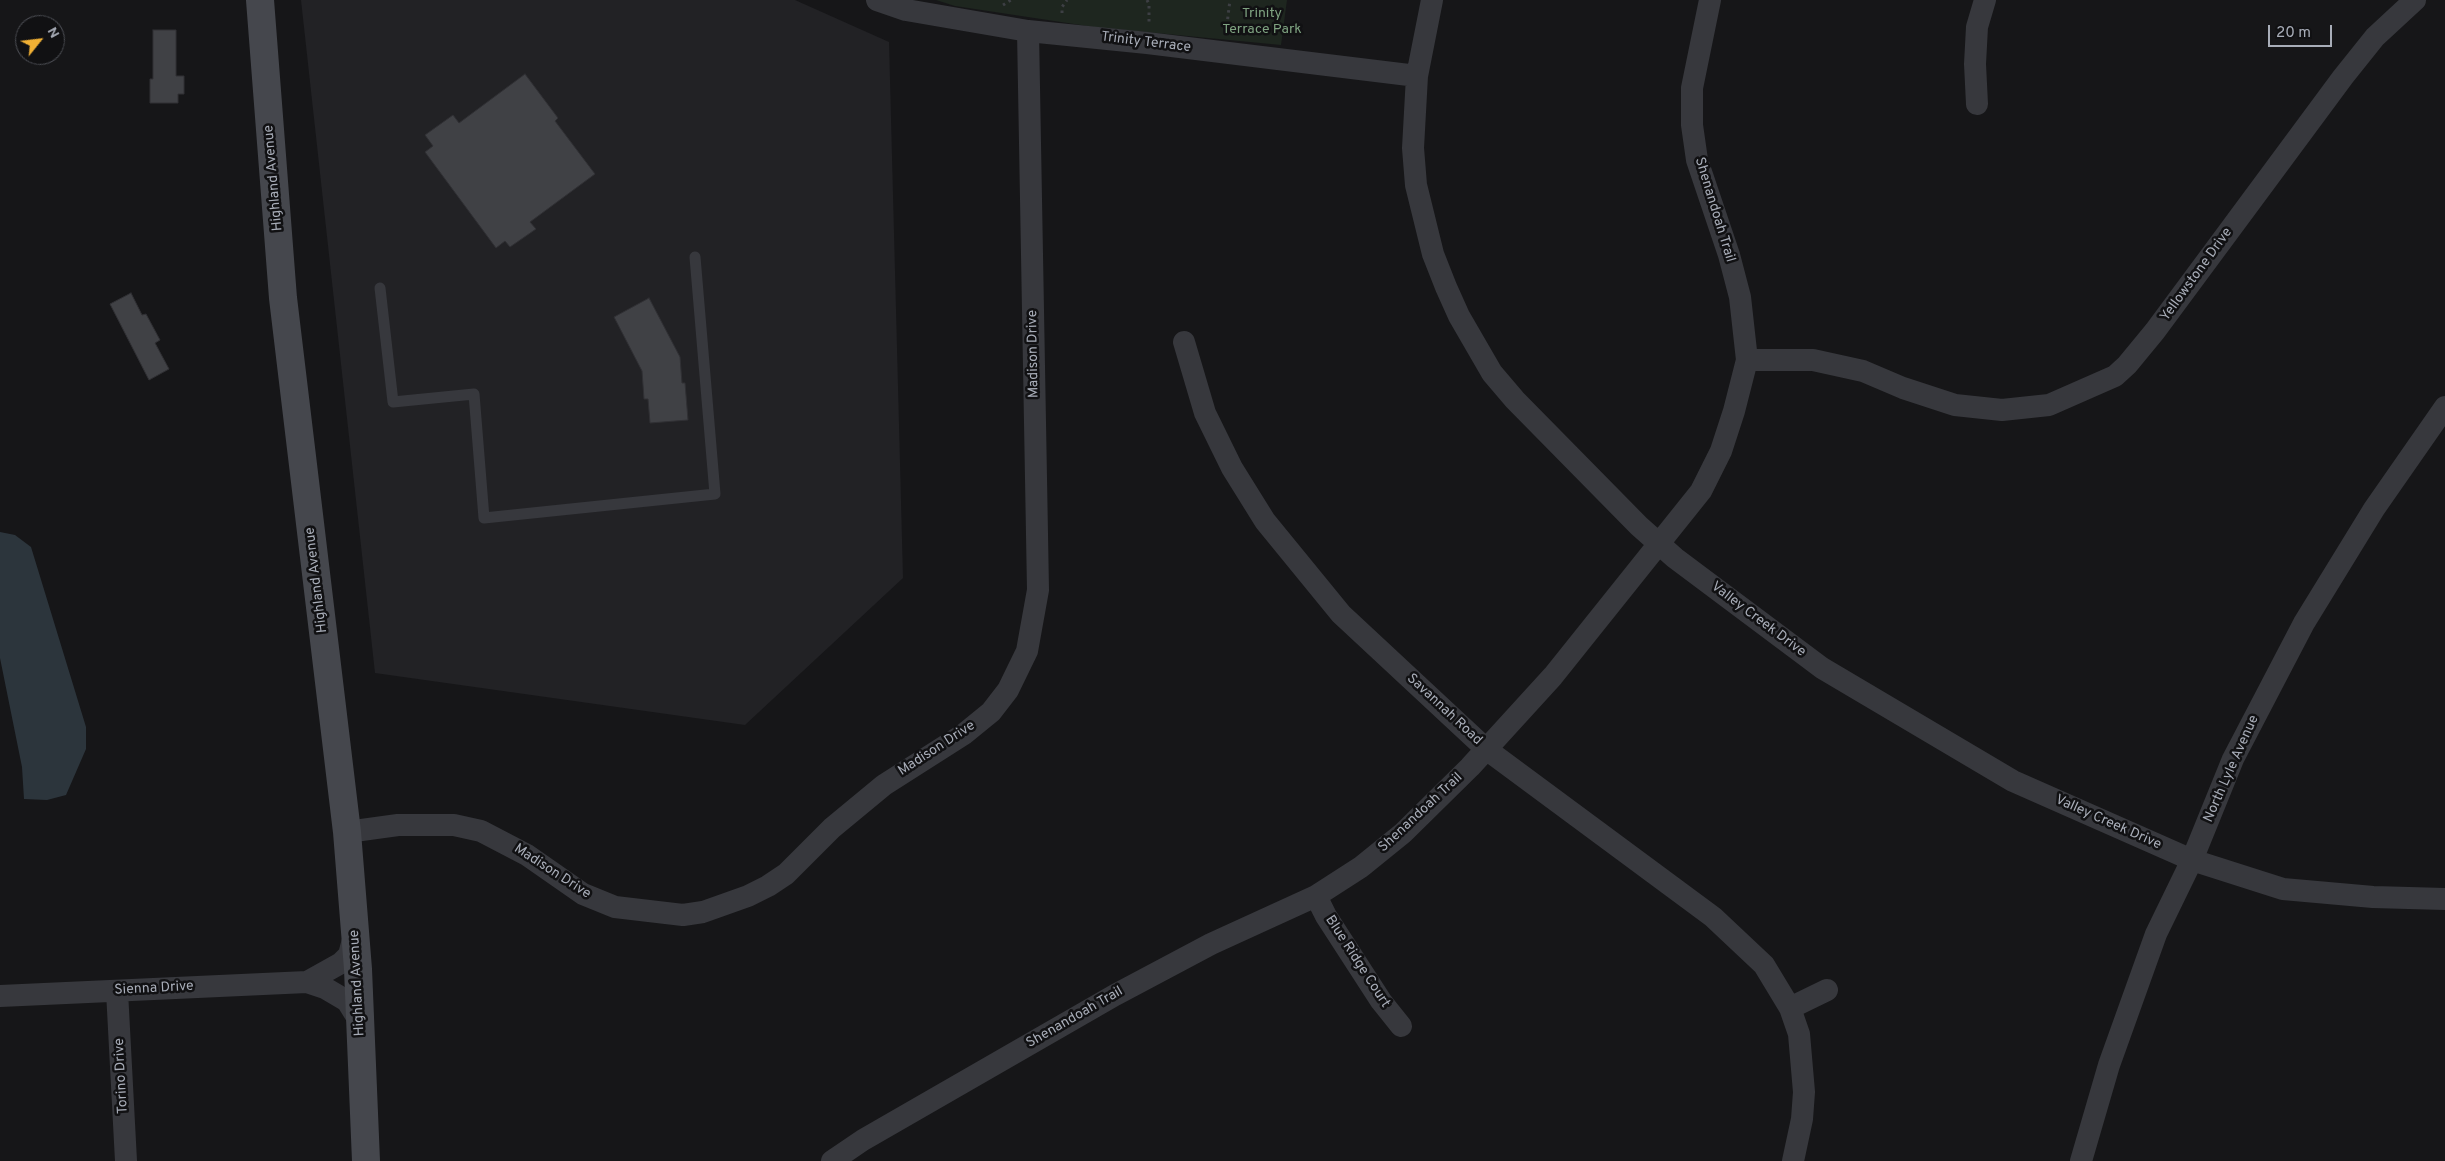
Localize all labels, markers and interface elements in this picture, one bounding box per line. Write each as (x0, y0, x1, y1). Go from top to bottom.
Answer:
park label: Trinity Terrace Park (1222, 6, 1302, 38)
north arrow (15, 15, 65, 65)
scale bar (2270, 15, 2334, 47)
text: N (43, 24, 63, 41)
text: 20 m (2276, 24, 2311, 43)
street label: Trinity Terrace (1100, 29, 1192, 57)
street label: Highland Avenue (261, 124, 287, 232)
street label: Shenandoah Trail (1690, 156, 1738, 264)
street label: Yellowstone Drive (2157, 225, 2237, 325)
street label: Madison Drive (1025, 310, 1043, 398)
street label: Highland Avenue (302, 526, 332, 634)
street label: Valley Creek Drive (1707, 579, 1809, 661)
street label: Savannah Road (1403, 671, 1485, 749)
street label: North Lyle Avenue (2201, 713, 2263, 825)
street label: Madison Drive (895, 718, 979, 780)
street label: Shenandoah Trail (1375, 770, 1467, 856)
street label: Valley Creek Drive (2052, 792, 2164, 854)
street label: Madison Drive (510, 841, 594, 903)
street label: Blue Ridge Court (1321, 913, 1393, 1011)
street label: Highland Avenue (347, 929, 369, 1037)
street label: Sienna Drive (114, 979, 194, 999)
street label: Shenandoah Trail (1024, 984, 1126, 1052)
street label: Torino Drive (112, 1038, 132, 1114)

